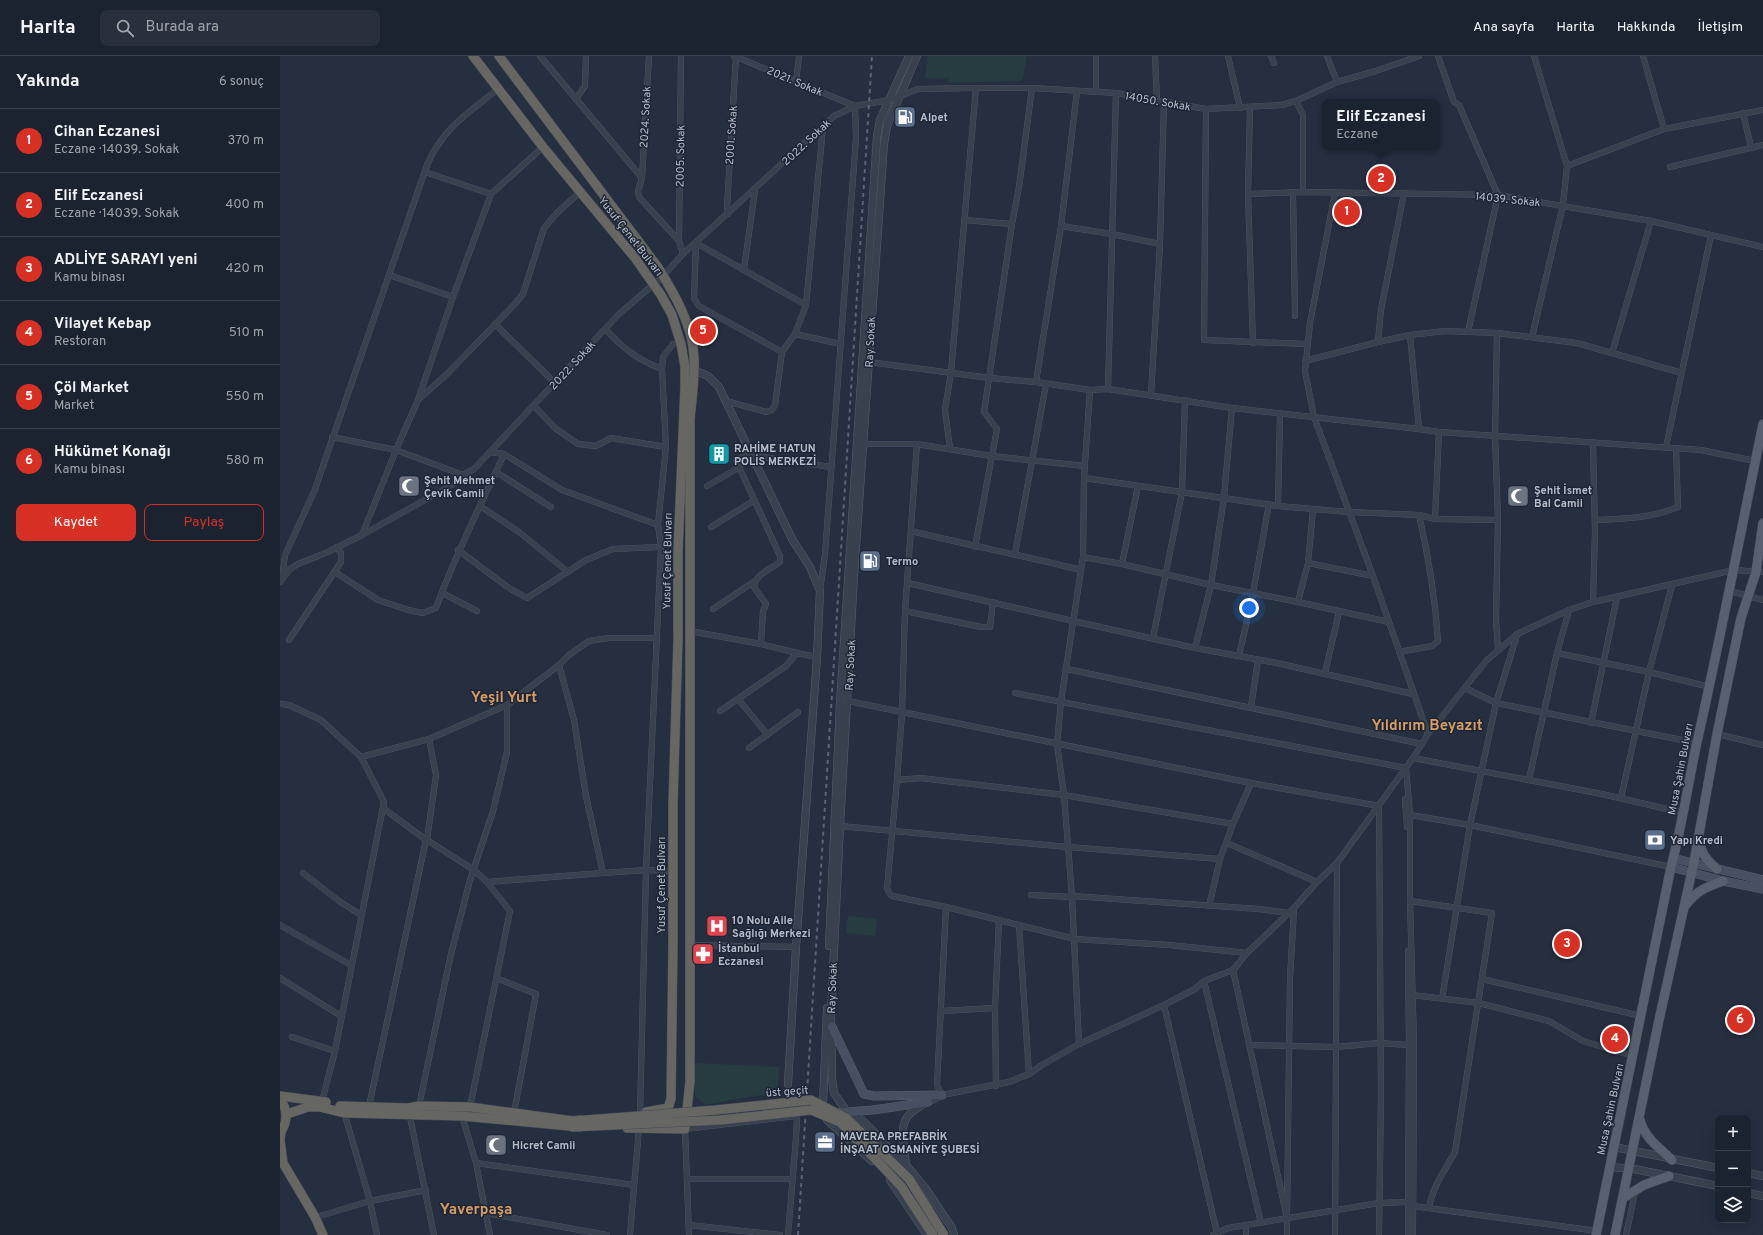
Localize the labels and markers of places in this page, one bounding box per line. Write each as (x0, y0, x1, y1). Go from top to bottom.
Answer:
fuel station icon: Alpet (892, 104, 918, 130)
place label: Alpet (920, 111, 948, 125)
pin: 2 (1368, 164, 1394, 194)
pin: 1 (1334, 197, 1360, 227)
pin: 5 (690, 316, 716, 346)
building icon: RAHİME HATUN POLİS MERKEZİ (706, 441, 732, 467)
place label: RAHİME HATUN POLİS MERKEZİ (734, 441, 816, 469)
mosque icon: Şehit Mehmet Çevik Camii (396, 473, 422, 499)
place label: Şehit Mehmet Çevik Camii (424, 474, 495, 501)
mosque icon: Şehit İsmet Bal Camii (1505, 483, 1531, 509)
place label: Şehit İsmet Bal Camii (1534, 483, 1592, 511)
fuel station icon: Termo (857, 548, 883, 574)
place label: Termo (886, 555, 918, 569)
bank icon: Yapı Kredi (1642, 827, 1668, 853)
place label: Yapı Kredi (1670, 834, 1723, 848)
hospital icon: 10 Nolu Aile Sağlığı Merkezi (704, 913, 730, 939)
place label: 10 Nolu Aile Sağlığı Merkezi (732, 914, 811, 941)
pin: 3 (1554, 929, 1580, 959)
pharmacy icon: İstanbul Eczanesi (690, 941, 716, 967)
place label: İstanbul Eczanesi (718, 941, 764, 969)
pin: 6 (1727, 1005, 1753, 1035)
pin: 4 (1602, 1024, 1628, 1054)
office icon: MAVERA PREFABRİK İNŞAAT OSMANİYE ŞUBESİ (812, 1129, 838, 1155)
place label: MAVERA PREFABRİK İNŞAAT OSMANİYE ŞUBESİ (840, 1129, 980, 1157)
mosque icon: Hicret Camii (483, 1132, 509, 1158)
place label: Hicret Camii (512, 1139, 575, 1153)

